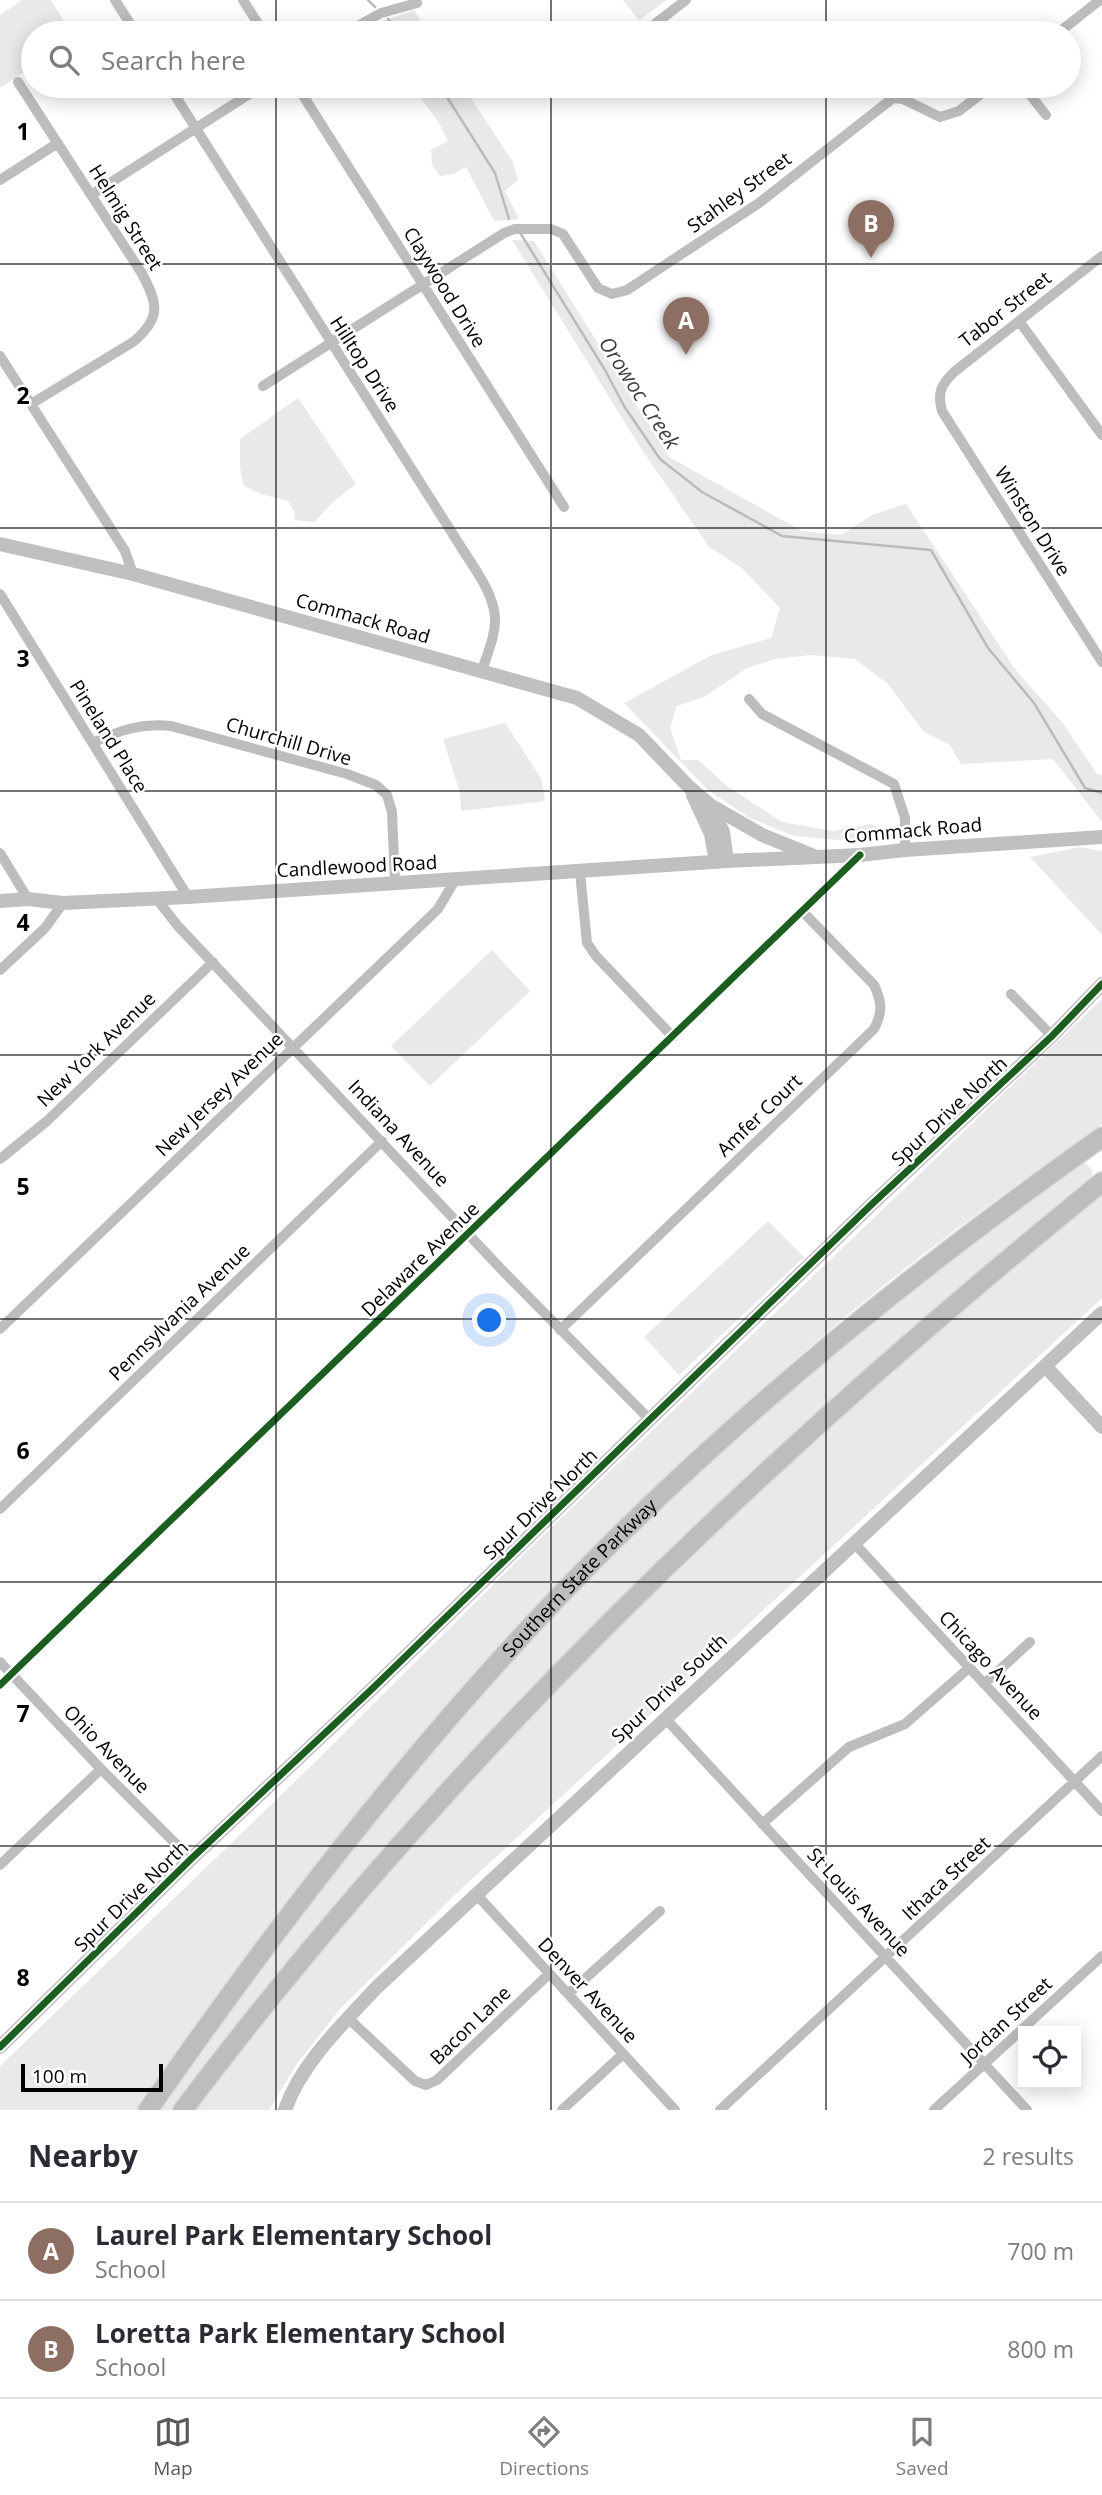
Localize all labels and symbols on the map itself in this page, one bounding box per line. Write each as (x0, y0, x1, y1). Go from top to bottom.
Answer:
text: 1 (16, 115, 30, 147)
street label: Stahley Street (682, 145, 796, 238)
street label: Helmig Street (83, 159, 169, 275)
pin: B (848, 200, 894, 258)
street label: Claywood Drive (398, 222, 492, 352)
street label: Tabor Street (954, 265, 1056, 353)
pin: A (663, 297, 709, 355)
street label: Hilltop Drive (324, 311, 406, 417)
water label: Orowoc Creek (593, 331, 687, 455)
text: 2 (16, 379, 30, 411)
street label: Winston Drive (989, 461, 1077, 581)
street label: Commack Road (293, 586, 433, 650)
text: 3 (16, 642, 30, 674)
street label: Pineland Place (64, 675, 154, 797)
street label: Churchill Drive (223, 711, 355, 771)
street label: Commack Road (843, 811, 983, 849)
street label: Candlewood Road (276, 849, 438, 883)
text: 4 (16, 906, 30, 938)
street label: New York Avenue (31, 986, 161, 1112)
street label: New Jersey Avenue (149, 1026, 289, 1162)
street label: Spur Drive North (885, 1050, 1013, 1172)
street label: Amfer Court (711, 1068, 807, 1162)
street label: Indiana Avenue (343, 1074, 455, 1192)
text: 5 (16, 1170, 30, 1202)
street label: Delaware Avenue (355, 1196, 485, 1322)
street label: Pennsylvania Avenue (103, 1238, 255, 1386)
your location (472, 1303, 506, 1337)
text: 6 (16, 1434, 30, 1466)
street label: Spur Drive North (477, 1443, 603, 1565)
street label: Southern State Parkway (496, 1492, 663, 1662)
street label: Chicago Avenue (933, 1605, 1049, 1725)
street label: Spur Drive South (605, 1627, 733, 1749)
text: 7 (16, 1697, 30, 1729)
street label: Ohio Avenue (58, 1699, 156, 1799)
street label: Ithaca Street (896, 1830, 996, 1926)
street label: Spur Drive North (68, 1835, 194, 1957)
street label: St Louis Avenue (802, 1842, 916, 1962)
street label: Denver Avenue (532, 1932, 644, 2048)
text: 8 (16, 1961, 30, 1993)
street label: Jordan Street (953, 1971, 1057, 2070)
street label: Bacon Lane (424, 1980, 516, 2070)
scale bar (21, 2061, 163, 2093)

